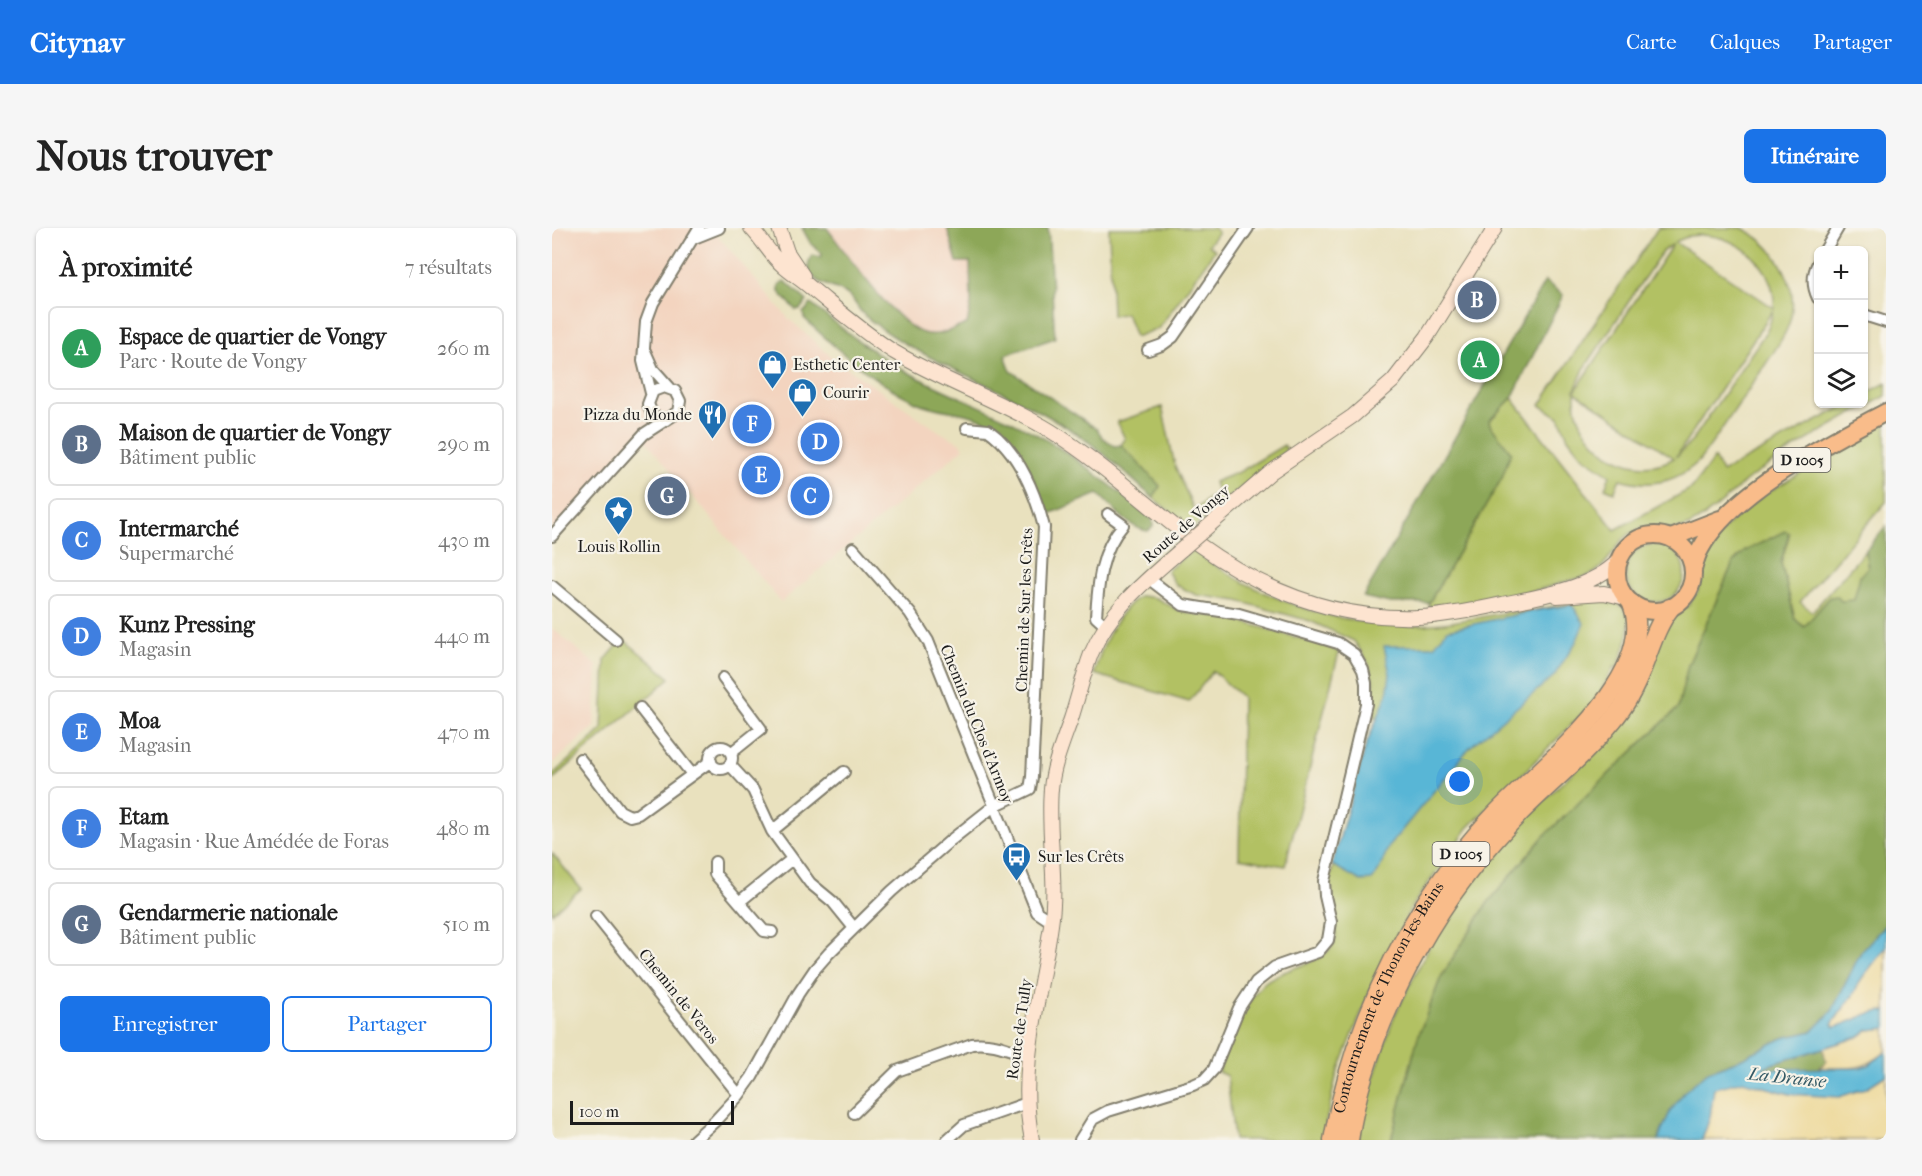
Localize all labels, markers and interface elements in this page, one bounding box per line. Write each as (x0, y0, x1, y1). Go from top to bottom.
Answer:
text: Citynav (30, 26, 124, 59)
text: Carte (1626, 30, 1677, 54)
text: Calques (1710, 30, 1780, 54)
text: Partager (1813, 30, 1892, 54)
button: Itinéraire (1744, 129, 1886, 183)
text: Nous trouver (36, 132, 272, 181)
map controls (1814, 246, 1868, 408)
button: + (1814, 246, 1868, 300)
text: À proximité (60, 252, 192, 283)
text: 7 résultats (405, 256, 492, 279)
pin: B (1458, 278, 1496, 322)
button: − (1814, 300, 1868, 354)
text: Espace de quartier de Vongy (119, 324, 386, 350)
text: A (75, 337, 88, 360)
text: 260 m (437, 337, 490, 360)
pin: A (1460, 338, 1500, 382)
shop icon: Esthetic Center (756, 348, 788, 390)
text: Parc · Route de Vongy (119, 350, 307, 373)
button: layers (1814, 354, 1868, 408)
place label: Esthetic Center (793, 355, 901, 374)
shop icon: Courir (786, 376, 818, 418)
place label: Courir (823, 383, 869, 402)
restaurant icon: Pizza du Monde (697, 398, 729, 440)
pin: F (732, 402, 772, 446)
place label: Pizza du Monde (583, 405, 692, 424)
text: Maison de quartier de Vongy (119, 420, 391, 446)
pin: D (800, 420, 840, 464)
text: B (75, 433, 88, 456)
text: 290 m (437, 433, 490, 456)
text: Bâtiment public (119, 446, 256, 469)
road number: D 1005 (1774, 448, 1830, 472)
pin: E (742, 452, 780, 498)
pin: G (648, 474, 686, 518)
pin: C (790, 474, 830, 518)
street label: Route de Vongy (1138, 481, 1234, 567)
place icon: Louis Rollin (603, 494, 635, 536)
text: Intermarché (119, 516, 239, 542)
street label: Chemin de Sur les Crêts (1012, 527, 1036, 692)
text: C (75, 529, 88, 552)
text: 430 m (438, 529, 490, 552)
place label: Louis Rollin (577, 537, 661, 556)
text: Supermarché (119, 542, 234, 565)
text: Kunz Pressing (119, 612, 255, 638)
text: D (74, 625, 89, 648)
text: 440 m (434, 625, 490, 648)
text: Magasin (119, 638, 191, 661)
street label: Chemin du Clos d'Armoy (936, 642, 1018, 807)
text: Moa (119, 708, 160, 734)
text: E (75, 721, 88, 744)
text: 470 m (437, 721, 490, 744)
text: Magasin (119, 734, 191, 757)
your location (1445, 767, 1474, 796)
text: Etam (119, 804, 169, 830)
text: F (76, 817, 87, 840)
text: 480 m (436, 817, 490, 840)
text: Magasin · Rue Amédée de Foras (119, 830, 389, 853)
bus stop icon: Sur les Crêts (1001, 840, 1033, 882)
road number: D 1005 (1432, 842, 1490, 866)
place label: Sur les Crêts (1038, 847, 1124, 866)
street label: Contournement de Thonon-les-Bains (1329, 877, 1447, 1115)
text: Gendarmerie nationale (119, 900, 338, 926)
text: G (74, 913, 89, 936)
text: 510 m (442, 913, 490, 936)
text: Bâtiment public (119, 926, 256, 949)
street label: Chemin de Veros (635, 945, 723, 1047)
street label: Route de Tully (1002, 977, 1036, 1081)
button: Enregistrer (60, 996, 270, 1052)
button: Partager (282, 996, 492, 1052)
water label: La Dranse (1745, 1063, 1828, 1093)
scale bar (570, 1098, 734, 1126)
text: 100 m (579, 1102, 619, 1121)

